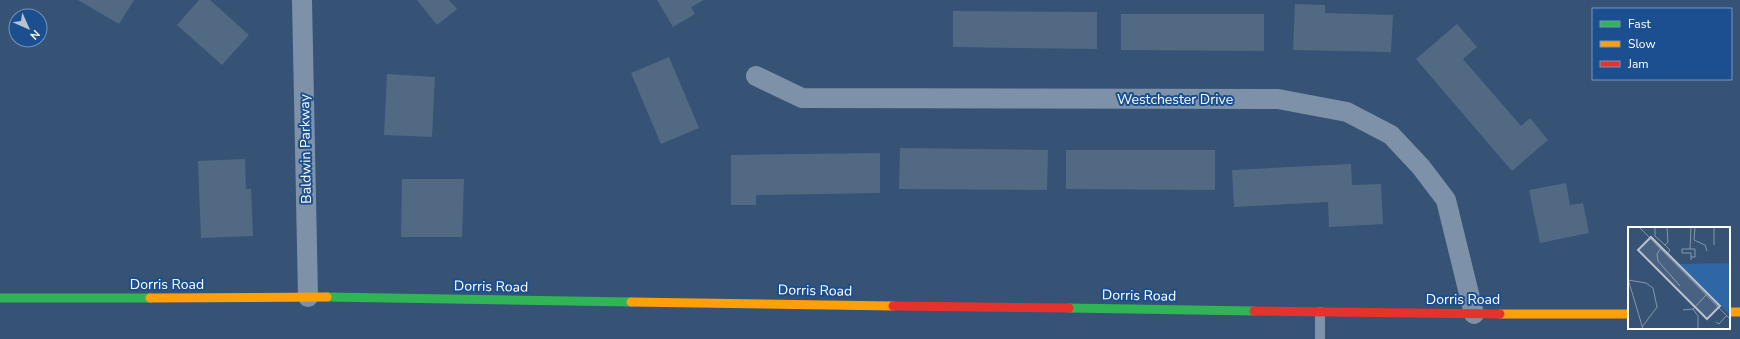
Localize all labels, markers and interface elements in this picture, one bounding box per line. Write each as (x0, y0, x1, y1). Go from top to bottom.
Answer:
north arrow (8, 8, 48, 48)
legend (1592, 8, 1732, 80)
text: Fast (1628, 16, 1651, 32)
text: N (27, 27, 43, 43)
text: Slow (1628, 36, 1656, 52)
text: Jam (1627, 56, 1649, 72)
street label: Westchester Drive (1117, 90, 1233, 109)
street label: Baldwin Parkway (295, 93, 316, 204)
inset map (1628, 227, 1730, 329)
street label: Dorris Road (130, 275, 204, 294)
street label: Dorris Road (454, 276, 528, 297)
street label: Dorris Road (778, 280, 852, 301)
street label: Dorris Road (1102, 285, 1176, 306)
street label: Dorris Road (1426, 290, 1500, 309)

